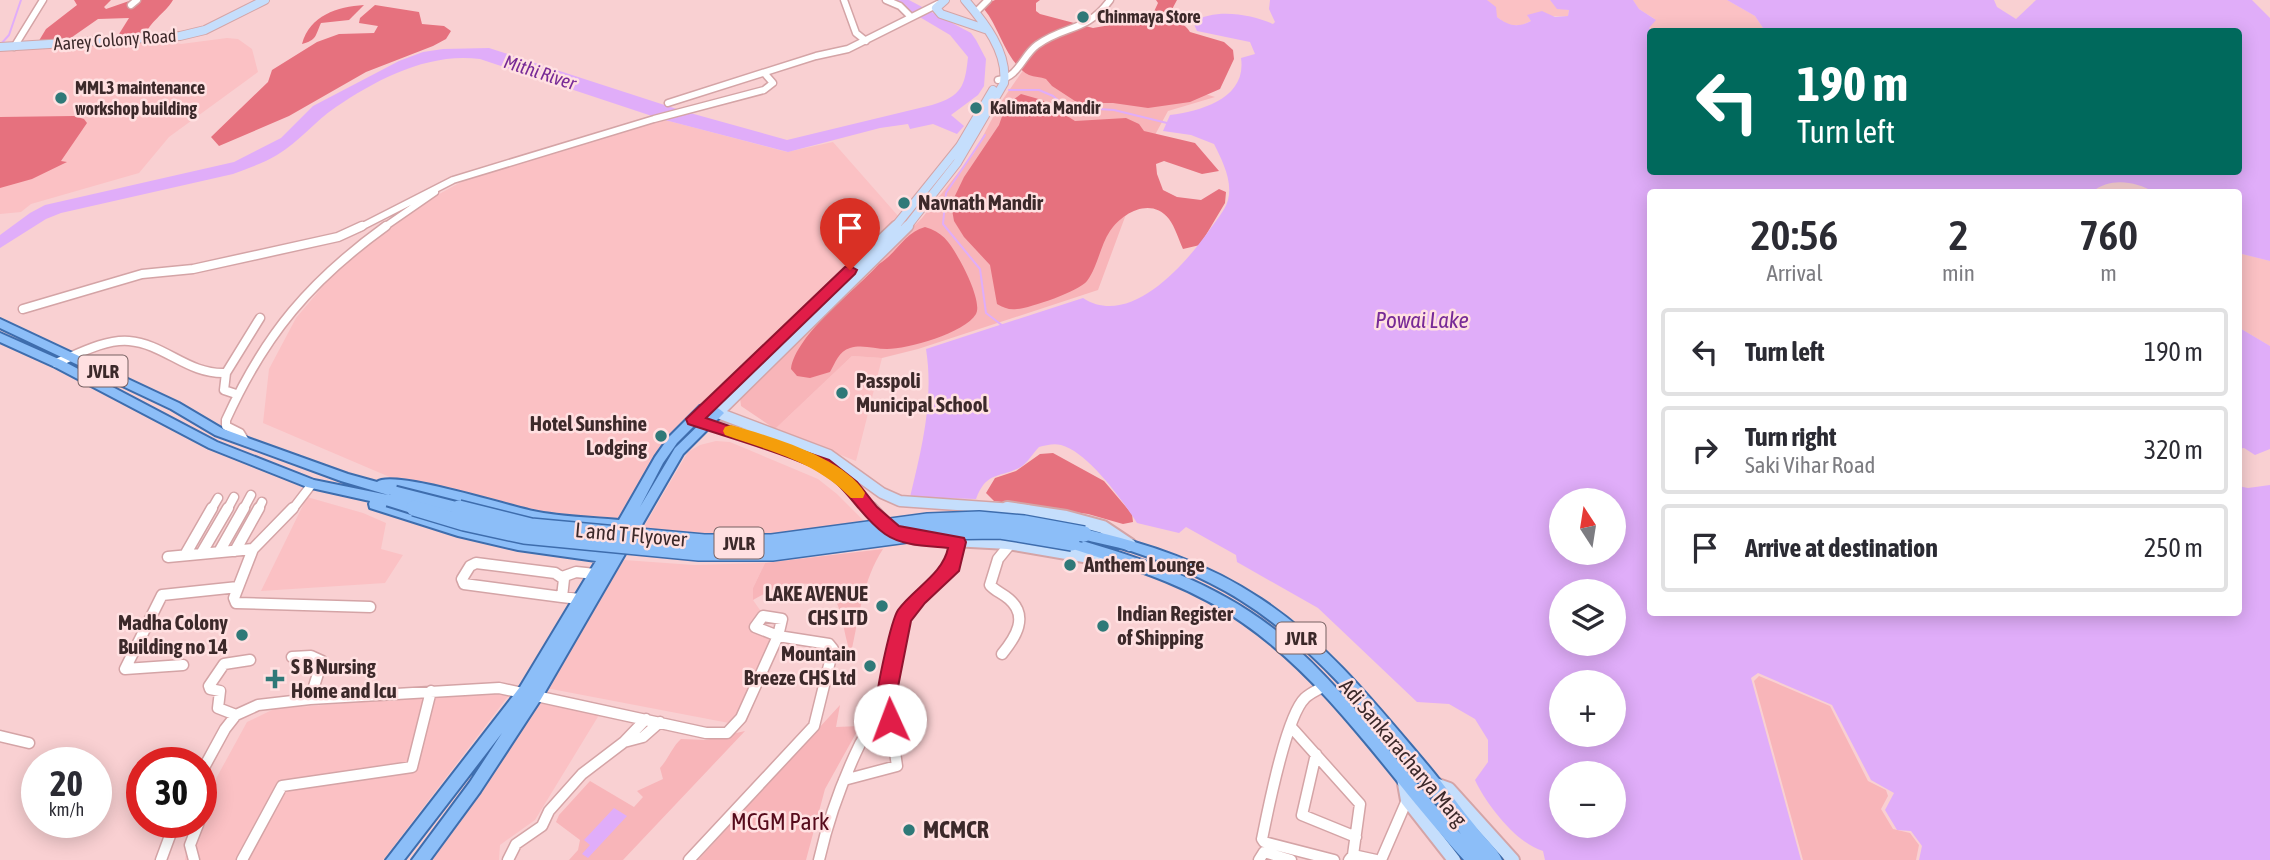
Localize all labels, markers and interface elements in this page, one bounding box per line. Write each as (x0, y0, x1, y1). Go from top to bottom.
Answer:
place label: Chinmaya Store (1097, 6, 1201, 27)
marker: Chinmaya Store (1075, 9, 1091, 25)
street label: Aarey Colony Road (53, 25, 177, 54)
water label: Mithi River (501, 50, 580, 94)
text: 190 m (1797, 55, 1908, 111)
icon: left (1682, 56, 1773, 147)
place label: MML3 maintenance workshop building (75, 77, 205, 119)
marker: MML3 maintenance workshop building (53, 90, 69, 106)
place label: Kalimata Mandir (990, 97, 1101, 118)
marker: Kalimata Mandir (968, 100, 984, 116)
text: Turn left (1797, 113, 1895, 150)
place label: Navnath Mandir (918, 190, 1044, 214)
marker: Navnath Mandir (896, 195, 912, 211)
pin (820, 198, 880, 270)
icon: arrive (831, 209, 869, 247)
text: 20:56 (1751, 211, 1838, 259)
text: 2 (1949, 211, 1968, 259)
text: 760 (2079, 211, 2138, 259)
text: Arrival (1766, 260, 1823, 286)
text: min (1942, 260, 1975, 286)
text: m (2100, 260, 2117, 286)
water label: Powai Lake (1375, 307, 1469, 333)
icon: left (1686, 333, 1724, 371)
text: Turn left (1745, 337, 1825, 367)
text: 190 m (2144, 337, 2203, 367)
road number: JVLR (78, 356, 128, 386)
place label: Passpoli Municipal School (856, 368, 989, 416)
marker: Passpoli Municipal School (834, 385, 850, 401)
place label: Hotel Sunshine Lodging (530, 411, 648, 459)
text: Turn right (1745, 422, 1836, 452)
marker: Hotel Sunshine Lodging (653, 428, 669, 444)
icon: right (1686, 431, 1724, 469)
text: 320 m (2144, 435, 2203, 465)
text: Saki Vihar Road (1745, 452, 1875, 478)
north arrow (1549, 488, 1626, 565)
map controls (1549, 488, 1626, 838)
street label: L and T Flyover (574, 517, 689, 551)
road number: JVLR (714, 528, 764, 558)
icon: arrive (1686, 529, 1724, 567)
text: Arrive at destination (1745, 533, 1938, 563)
text: 250 m (2144, 533, 2203, 563)
place label: Anthem Lounge (1083, 552, 1205, 576)
marker: Anthem Lounge (1062, 557, 1078, 573)
button: layers (1549, 579, 1626, 656)
place label: LAKE AVENUE CHS LTD (765, 581, 868, 629)
marker: LAKE AVENUE CHS LTD (874, 598, 890, 614)
place label: Indian Register of Shipping (1117, 601, 1234, 649)
place label: Madha Colony Building no 14 (118, 610, 228, 658)
marker: Indian Register of Shipping (1095, 618, 1111, 634)
road number: JVLR (1276, 622, 1326, 653)
marker: Madha Colony Building no 14 (234, 627, 250, 643)
place label: Mountain Breeze CHS Ltd (744, 641, 856, 689)
place label: S B Nursing Home and Icu (291, 654, 397, 702)
marker: Mountain Breeze CHS Ltd (862, 658, 878, 674)
marker: S B Nursing Home and Icu (265, 669, 285, 689)
button: + (1549, 670, 1626, 747)
street label: Adi Sankaracharya Marg (1335, 674, 1472, 831)
position arrow (853, 683, 927, 757)
speed limit sign: 30 (126, 747, 217, 838)
button: − (1549, 761, 1626, 838)
text: 20 (50, 763, 83, 803)
text: km/h (49, 799, 84, 820)
park label: MCGM Park (731, 808, 830, 835)
place label: MCMCR (923, 816, 989, 843)
marker: MCMCR (901, 822, 917, 838)

